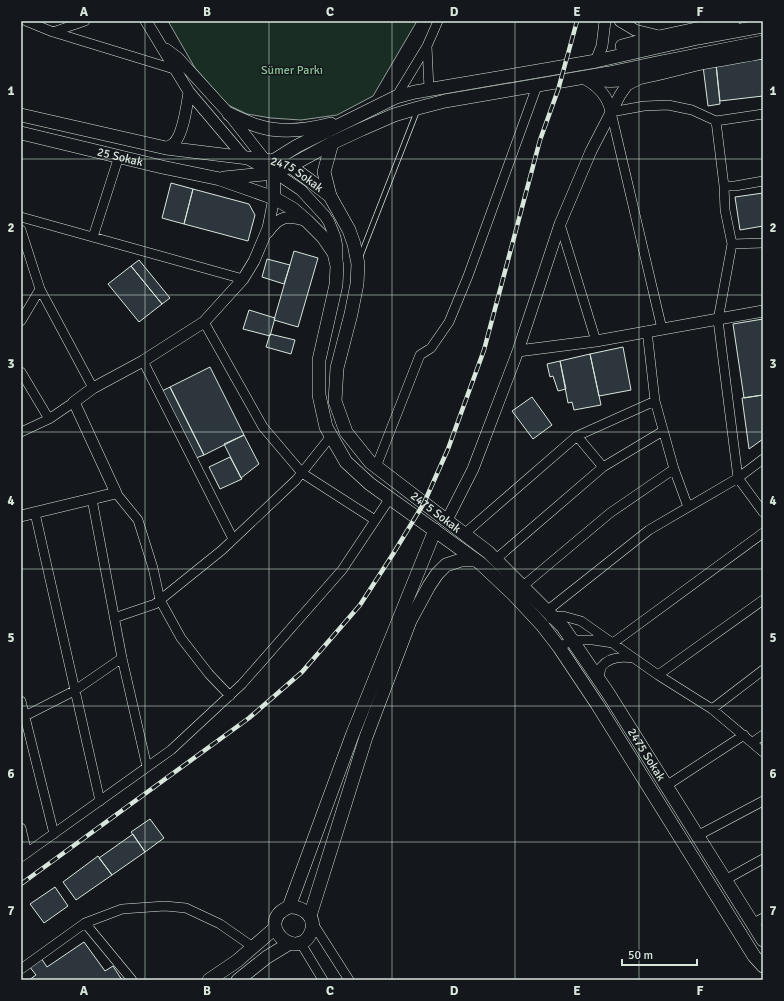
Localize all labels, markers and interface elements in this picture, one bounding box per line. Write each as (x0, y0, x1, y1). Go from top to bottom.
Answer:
text: A (80, 4, 89, 20)
text: B (203, 4, 211, 20)
text: C (326, 4, 334, 20)
text: D (450, 4, 459, 20)
text: E (573, 4, 581, 20)
text: F (697, 4, 704, 20)
park label: Sümer Parkı (261, 63, 323, 78)
text: 1 (7, 83, 15, 99)
text: 1 (769, 83, 777, 99)
street label: 25 Sokak (96, 145, 144, 170)
street label: 2475 Sokak (269, 154, 326, 196)
text: 2 (7, 220, 15, 236)
text: 2 (769, 220, 777, 236)
text: 3 (7, 356, 15, 372)
text: 3 (769, 356, 777, 372)
street label: 2475 Sokak (407, 489, 464, 537)
text: 4 (7, 493, 15, 509)
text: 4 (769, 493, 777, 509)
text: 5 (7, 630, 15, 646)
text: 5 (769, 630, 777, 646)
street label: 2475 Sokak (624, 725, 668, 784)
text: 6 (7, 766, 15, 782)
text: 6 (769, 766, 777, 782)
text: 7 (7, 903, 15, 919)
text: 7 (769, 903, 777, 919)
scale bar (622, 941, 697, 967)
text: 50 m (628, 948, 653, 963)
text: A (80, 983, 89, 999)
text: B (203, 983, 211, 999)
text: C (326, 983, 334, 999)
text: D (450, 983, 459, 999)
text: E (573, 983, 581, 999)
text: F (697, 983, 704, 999)

